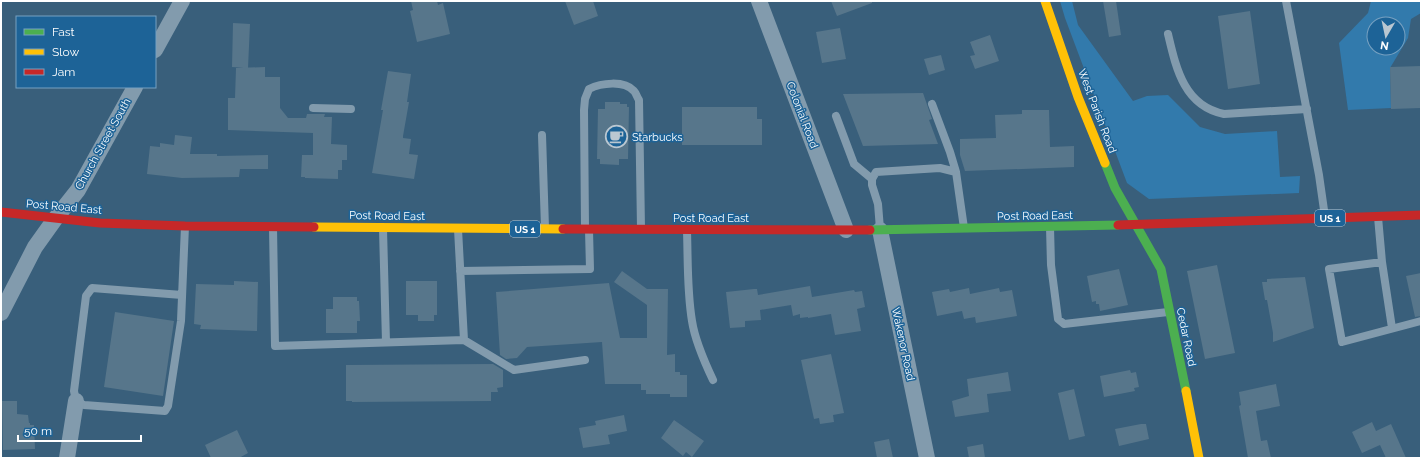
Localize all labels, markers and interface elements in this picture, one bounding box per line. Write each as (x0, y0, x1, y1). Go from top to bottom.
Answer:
legend (16, 16, 156, 88)
north arrow (1366, 16, 1406, 56)
text: Fast (52, 25, 75, 39)
text: N (1379, 38, 1390, 52)
text: Slow (52, 45, 79, 59)
text: Jam (52, 65, 75, 79)
street label: West Parish Road (1075, 67, 1119, 155)
street label: Colonial Road (783, 80, 821, 150)
street label: Church Street South (72, 96, 134, 192)
cafe icon: Starbucks (603, 124, 629, 150)
place label: Starbucks (632, 131, 683, 144)
street label: Post Road East (26, 197, 103, 217)
street label: Post Road East (349, 209, 425, 223)
street label: Post Road East (997, 209, 1073, 223)
road number: US 1 (1315, 210, 1345, 226)
street label: Post Road East (673, 212, 749, 225)
road number: US 1 (510, 221, 540, 237)
street label: Wakenor Road (889, 306, 917, 382)
street label: Cedar Road (1173, 306, 1199, 368)
scale bar (18, 417, 141, 443)
text: 50 m (24, 424, 52, 438)

